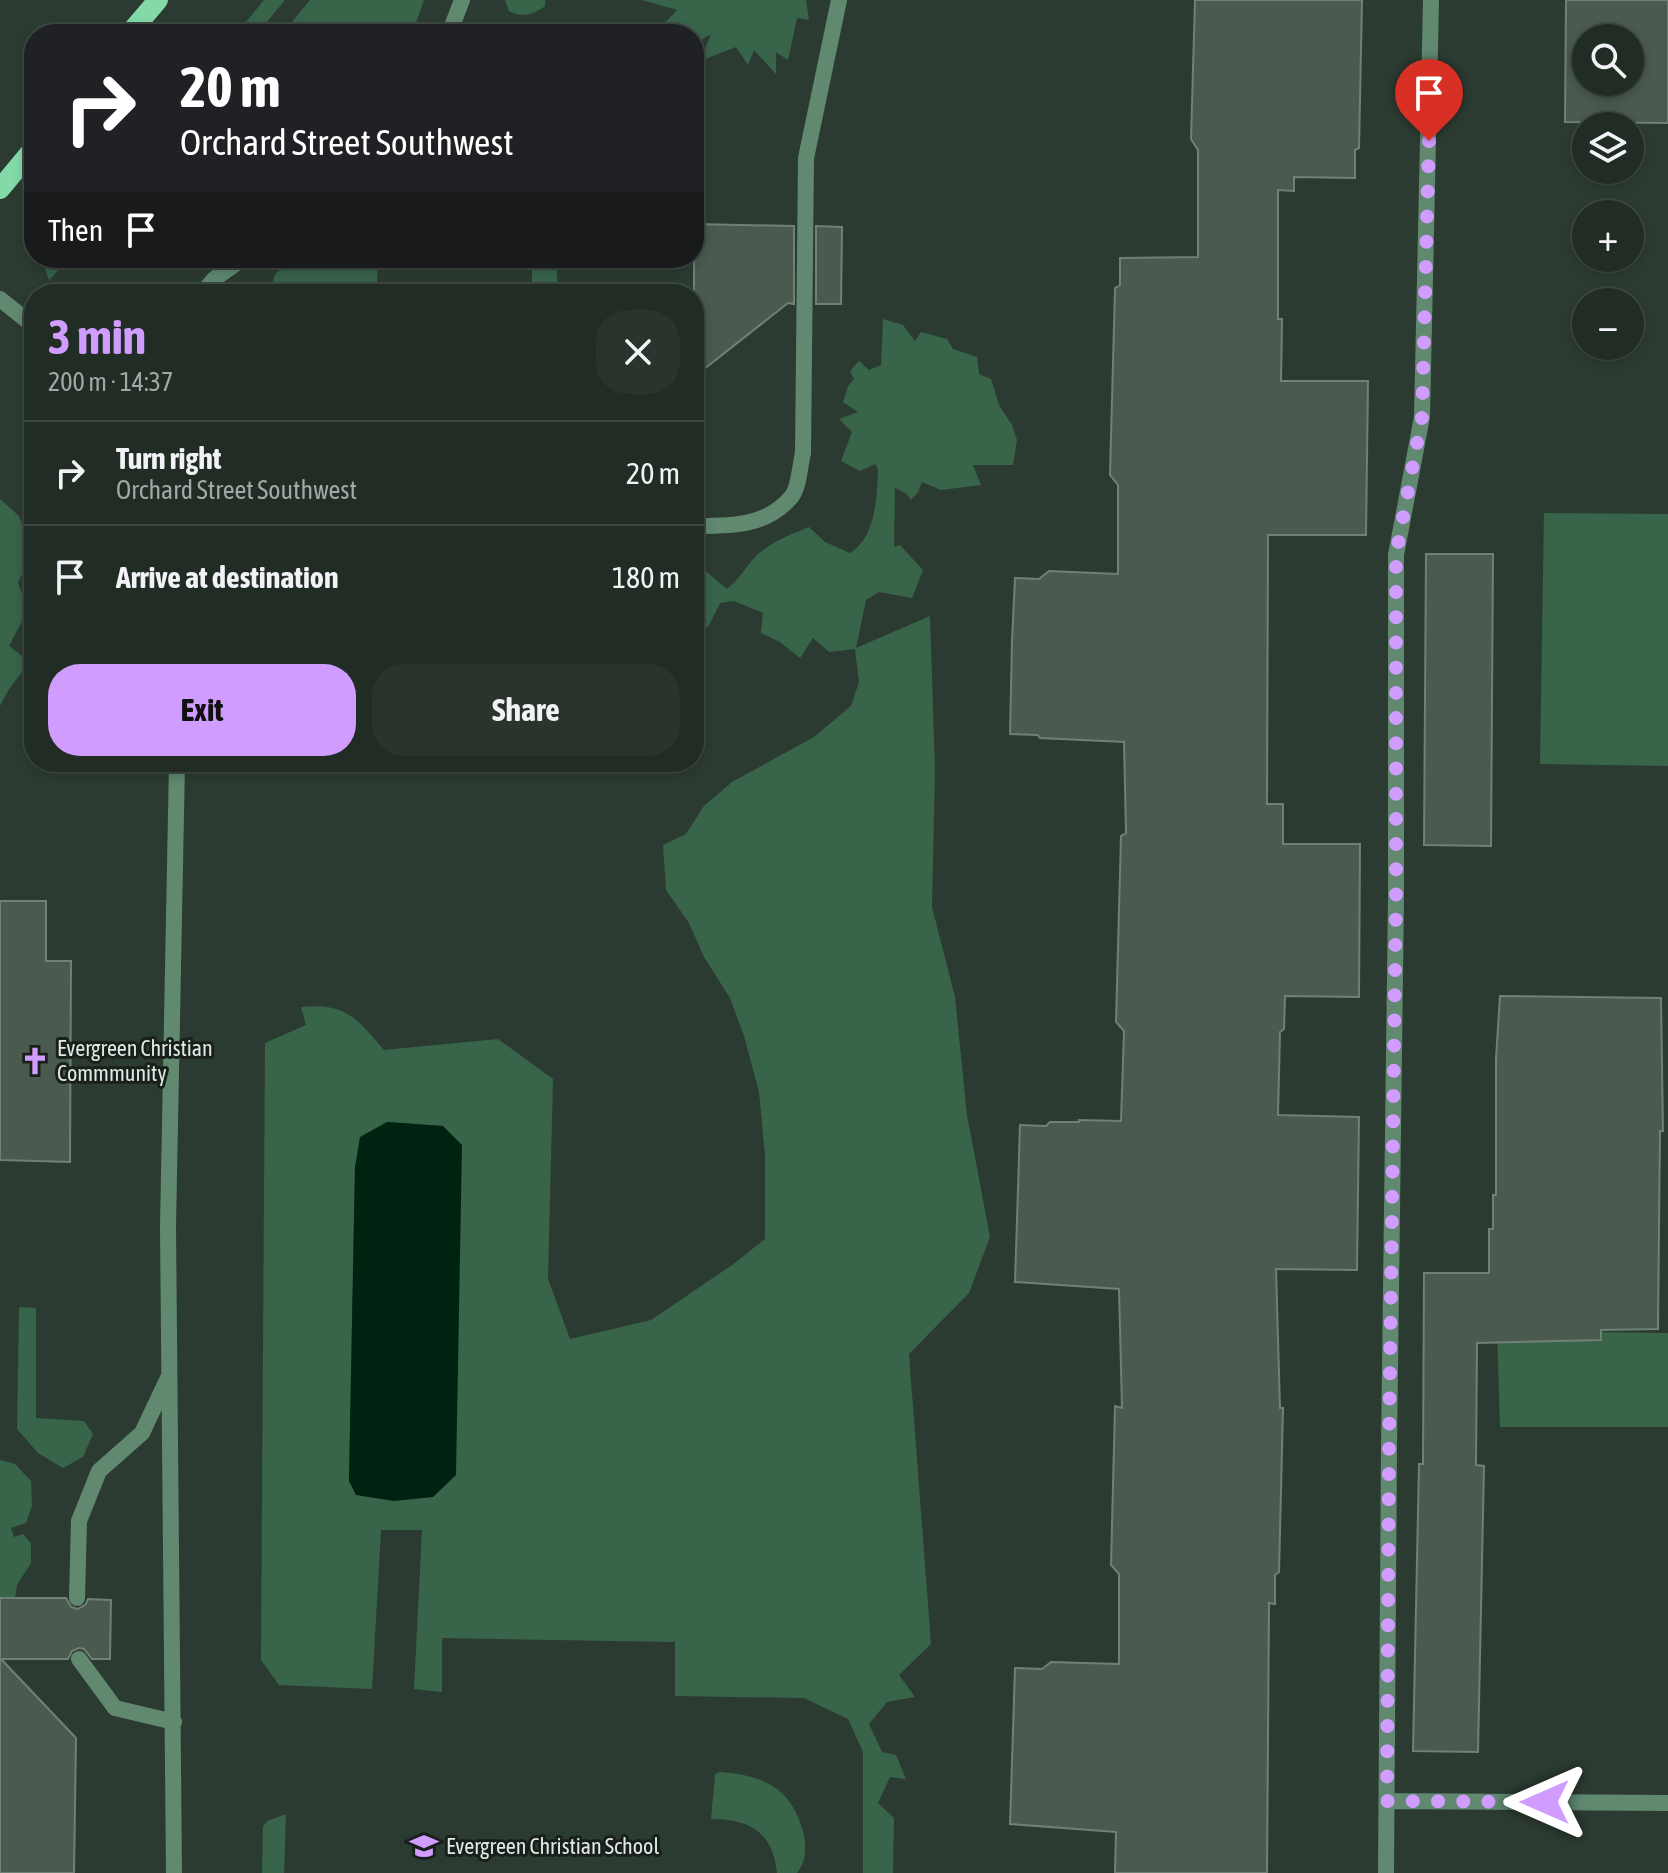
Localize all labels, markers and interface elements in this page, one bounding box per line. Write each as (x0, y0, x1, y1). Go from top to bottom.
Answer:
map controls (1572, 24, 1644, 360)
button: search (1572, 24, 1644, 96)
text: 20 m (180, 55, 281, 119)
icon: right (48, 56, 152, 160)
pin (1395, 59, 1463, 141)
icon: arrive (1407, 71, 1451, 115)
button: layers (1572, 112, 1644, 184)
text: Orchard Street Southwest (180, 121, 514, 163)
button: + (1572, 200, 1644, 272)
icon: arrive (119, 208, 163, 252)
text: Then (48, 213, 103, 247)
button: − (1572, 288, 1644, 360)
text: 3 min (48, 309, 146, 364)
button: close (596, 310, 680, 394)
text: 200 m · 14:37 (48, 367, 173, 397)
text: Turn right (116, 441, 222, 475)
icon: right (48, 451, 92, 495)
text: 20 m (626, 456, 680, 490)
text: Orchard Street Southwest (116, 475, 357, 505)
icon: arrive (48, 555, 92, 599)
text: Arrive at destination (116, 560, 338, 594)
text: 180 m (612, 560, 680, 594)
button: Exit (48, 664, 356, 756)
button: Share (372, 664, 680, 756)
place label: Evergreen Christian Commmunity (57, 1035, 213, 1086)
church icon: Evergreen Christian Commmunity (20, 1046, 50, 1076)
position arrow (1503, 1760, 1587, 1844)
school or university icon: Evergreen Christian School (409, 1831, 439, 1861)
place label: Evergreen Christian School (446, 1833, 659, 1859)

